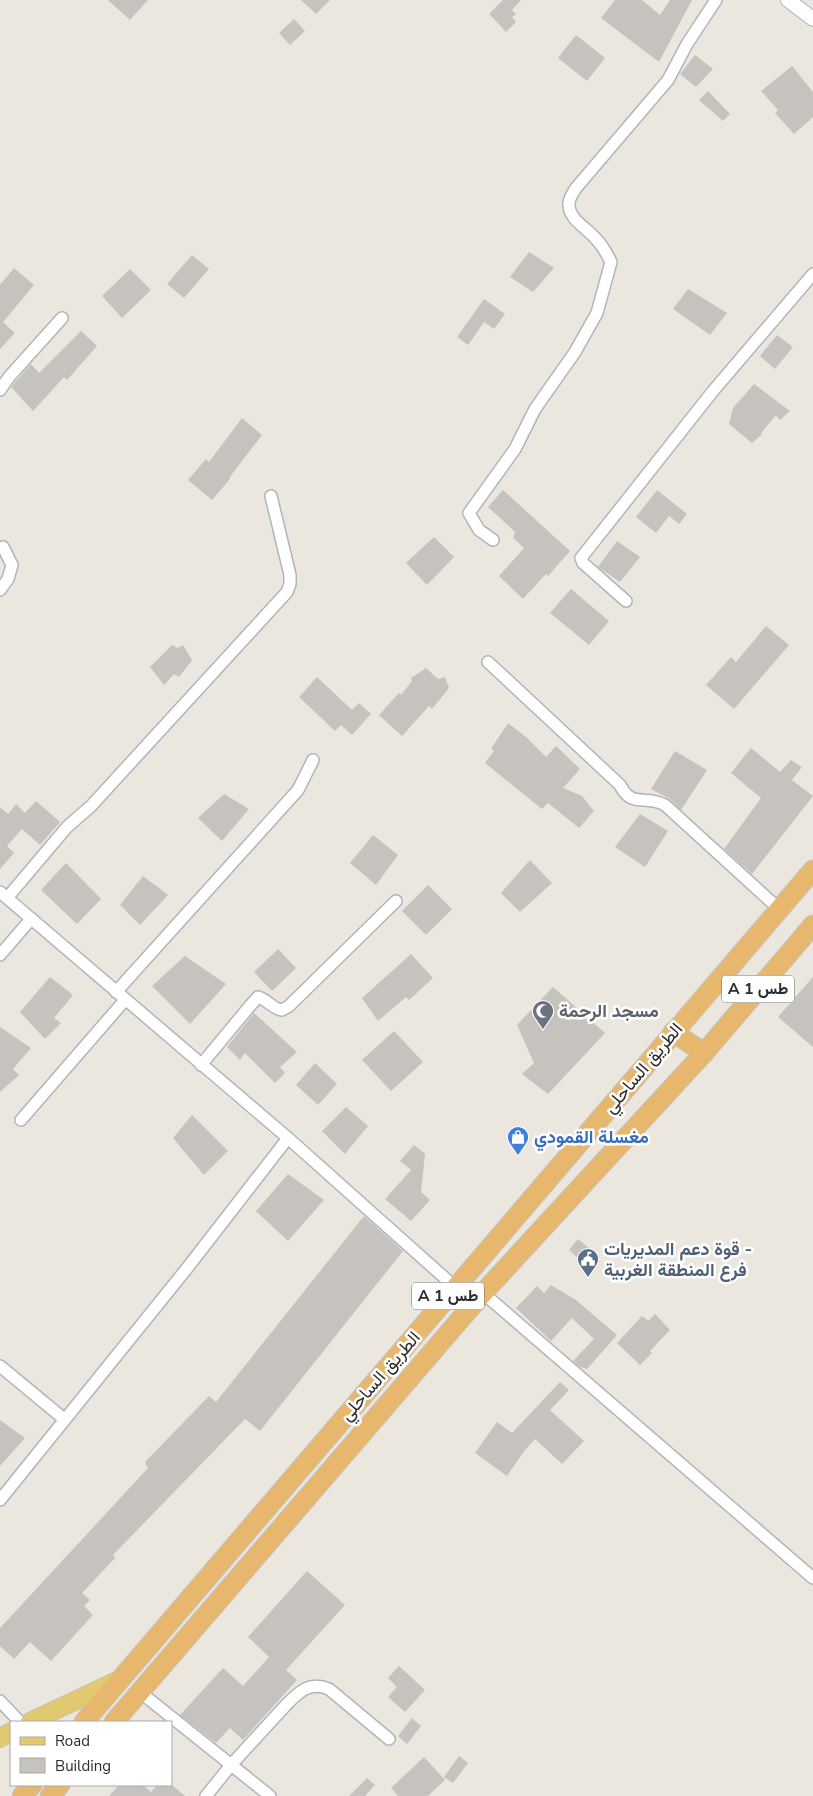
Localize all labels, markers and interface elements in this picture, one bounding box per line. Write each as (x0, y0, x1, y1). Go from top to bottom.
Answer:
road number: A 1 طس (722, 976, 794, 1002)
mosque icon: مسجد الرحمة (531, 999, 555, 1030)
place label: مسجد الرحمة (559, 999, 659, 1023)
street label: الطريق الساحلي (598, 1018, 690, 1120)
shop icon: مغسلة القمودي (506, 1125, 530, 1156)
place label: مغسلة القمودي (534, 1125, 649, 1152)
place label: قوة دعم المديريات - فرع المنطقة الغربية (604, 1237, 752, 1282)
public building icon: قوة دعم المديريات - فرع المنطقة الغربية (576, 1247, 600, 1278)
road number: A 1 طس (412, 1282, 484, 1310)
street label: الطريق الساحلي (334, 1326, 428, 1428)
legend (10, 1721, 172, 1786)
text: Road (55, 1731, 90, 1751)
text: Building (55, 1756, 111, 1776)

